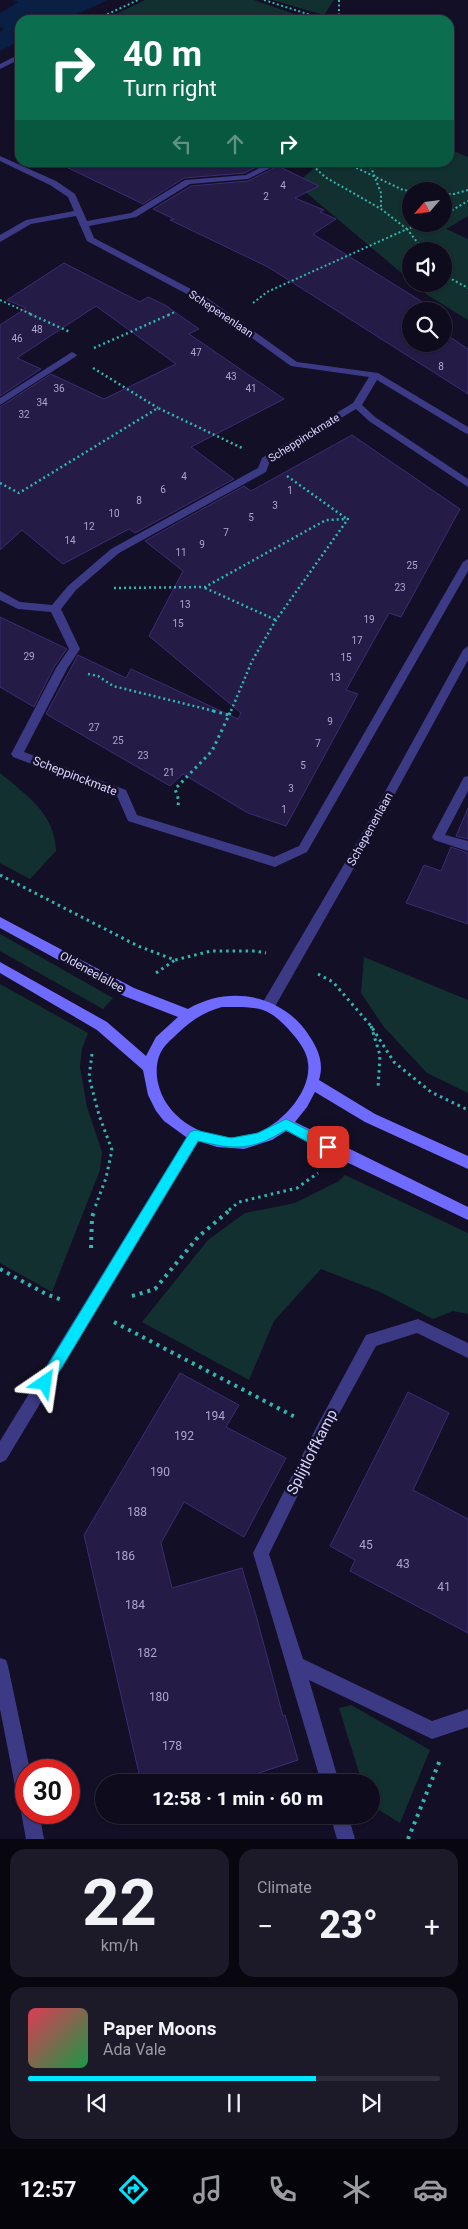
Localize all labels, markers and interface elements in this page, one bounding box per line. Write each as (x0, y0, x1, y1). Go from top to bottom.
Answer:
text: 40 m (123, 34, 202, 75)
icon: right (40, 35, 105, 100)
text: Turn right (123, 76, 217, 101)
icon: left (168, 130, 196, 158)
icon: ahead (221, 130, 249, 158)
icon: right (274, 130, 302, 158)
house number: 4 (280, 180, 286, 191)
north arrow (402, 182, 452, 232)
map controls (402, 182, 452, 352)
house number: 2 (263, 191, 269, 202)
button: sound (402, 242, 452, 292)
street label: Schepenenlaan (186, 288, 256, 340)
button: search (402, 302, 452, 352)
house number: 48 (31, 324, 43, 335)
house number: 46 (11, 333, 23, 344)
house number: 47 (190, 347, 202, 358)
house number: 8 (438, 361, 444, 372)
house number: 43 (225, 371, 237, 382)
house number: 36 (53, 383, 65, 394)
house number: 41 (245, 383, 257, 394)
house number: 34 (36, 397, 48, 408)
house number: 32 (18, 409, 30, 420)
street label: Scheppinckmate (266, 411, 342, 465)
house number: 4 (181, 471, 187, 482)
house number: 6 (160, 484, 166, 495)
house number: 1 (287, 485, 293, 496)
house number: 8 (136, 495, 142, 506)
house number: 3 (272, 500, 278, 511)
house number: 10 (108, 508, 120, 519)
house number: 5 (248, 512, 254, 523)
house number: 12 (83, 521, 95, 532)
house number: 7 (223, 527, 229, 538)
house number: 14 (64, 535, 76, 546)
house number: 9 (199, 539, 205, 550)
house number: 11 (175, 547, 187, 558)
house number: 25 (406, 560, 418, 571)
house number: 23 (394, 582, 406, 593)
house number: 13 (179, 599, 191, 610)
house number: 19 (363, 614, 375, 625)
house number: 15 (172, 618, 184, 629)
house number: 17 (351, 635, 363, 646)
house number: 29 (23, 651, 35, 662)
house number: 15 (340, 652, 352, 663)
house number: 13 (329, 672, 341, 683)
house number: 9 (327, 716, 333, 727)
house number: 27 (88, 722, 100, 733)
house number: 25 (112, 735, 124, 746)
house number: 7 (315, 738, 321, 749)
house number: 23 (137, 750, 149, 761)
street label: Scheppinckmate (31, 753, 119, 799)
house number: 5 (300, 760, 306, 771)
house number: 21 (163, 767, 175, 778)
house number: 3 (288, 783, 294, 794)
street label: Schepenenlaan (344, 790, 396, 868)
house number: 1 (281, 804, 287, 815)
street label: Oldeneelallee (57, 949, 127, 995)
pin (307, 1126, 349, 1168)
icon: arrive (314, 1133, 342, 1161)
position arrow (18, 1356, 70, 1408)
street label: Splijtloffkamp (283, 1406, 341, 1498)
house number: 194 (205, 1409, 225, 1423)
house number: 192 (174, 1429, 194, 1443)
house number: 190 (150, 1465, 170, 1479)
house number: 188 (127, 1505, 147, 1519)
house number: 45 (359, 1538, 373, 1552)
house number: 186 (115, 1549, 135, 1563)
house number: 43 (396, 1557, 410, 1571)
house number: 41 (437, 1580, 451, 1594)
house number: 184 (125, 1598, 145, 1612)
house number: 182 (137, 1646, 157, 1660)
house number: 180 (149, 1690, 169, 1704)
house number: 178 (162, 1739, 182, 1753)
speed limit sign: 30 (15, 1759, 80, 1824)
text: 12:58 · 1 min · 60 m (152, 1787, 323, 1810)
text: 22 (82, 1865, 157, 1941)
text: Climate (257, 1878, 312, 1897)
text: 23° (319, 1903, 378, 1947)
text: − (257, 1910, 273, 1943)
text: + (424, 1910, 440, 1943)
text: km/h (101, 1936, 138, 1955)
text: Paper Moons (103, 2017, 216, 2040)
text: Ada Vale (103, 2040, 166, 2059)
icon: previous (83, 2089, 111, 2117)
icon: pause (220, 2089, 248, 2117)
icon: next (357, 2089, 385, 2117)
icon: directions (116, 2172, 151, 2207)
icon: music (190, 2172, 225, 2207)
icon: phone (265, 2172, 300, 2207)
icon: climate (339, 2172, 374, 2207)
icon: car (413, 2172, 448, 2207)
text: 12:57 (20, 2177, 76, 2202)

